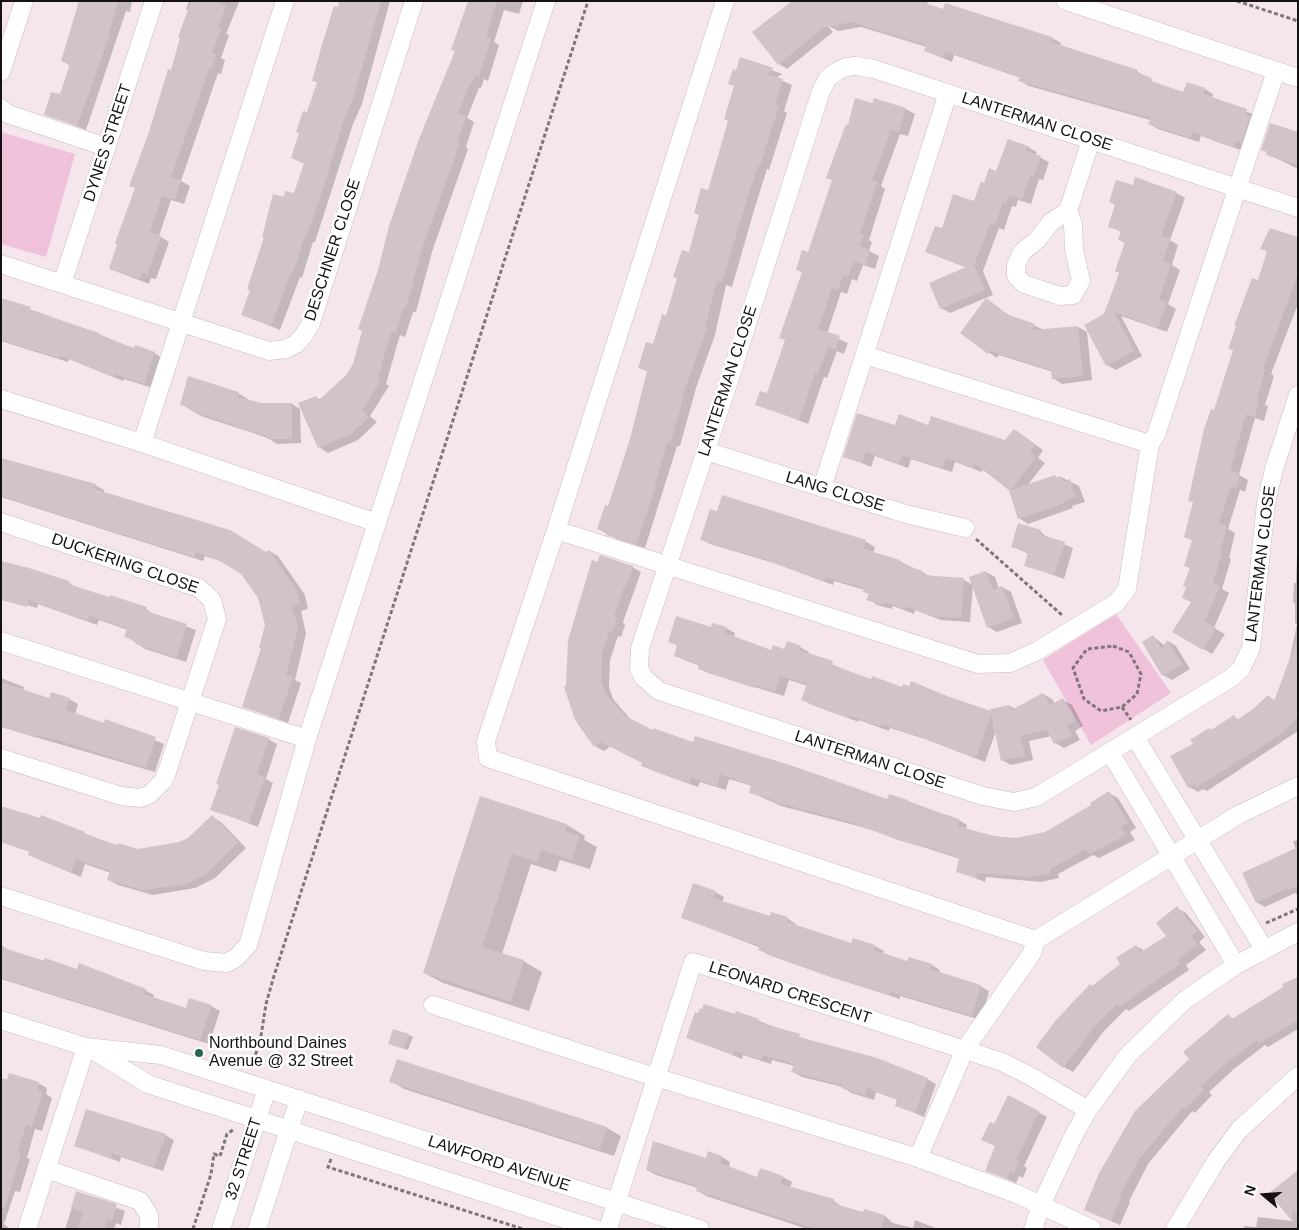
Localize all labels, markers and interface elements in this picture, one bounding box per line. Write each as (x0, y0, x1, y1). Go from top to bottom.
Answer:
street label: DYNES STREET (80, 82, 136, 204)
street label: LANTERMAN CLOSE (959, 89, 1115, 155)
street label: DESCHNER CLOSE (301, 176, 365, 324)
street label: LANTERMAN CLOSE (695, 303, 761, 459)
street label: LANG CLOSE (783, 468, 887, 516)
street label: LANTERMAN CLOSE (1242, 485, 1280, 643)
street label: DUCKERING CLOSE (49, 530, 201, 598)
street label: LANTERMAN CLOSE (792, 727, 948, 793)
street label: LEONARD CRESCENT (706, 958, 874, 1028)
place label: Northbound Daines Avenue @ 32 Street (209, 1034, 353, 1072)
marker: Northbound Daines Avenue @ 32 Street (193, 1047, 205, 1059)
street label: 32 STREET (222, 1115, 266, 1203)
street label: LAWFORD AVENUE (425, 1132, 573, 1196)
north arrow (1239, 1170, 1289, 1220)
text: N (1241, 1183, 1259, 1198)

